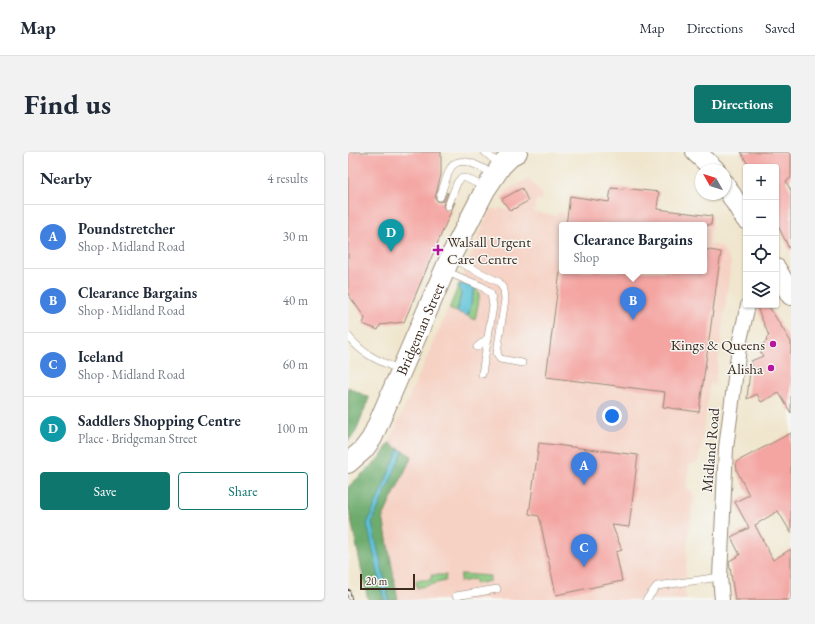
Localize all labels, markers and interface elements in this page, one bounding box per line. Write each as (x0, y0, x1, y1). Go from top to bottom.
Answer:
text: Map (20, 15, 56, 40)
text: Map (639, 19, 665, 37)
text: Directions (687, 19, 743, 37)
text: Saved (765, 19, 795, 37)
button: Directions (694, 85, 791, 123)
text: Find us (24, 86, 111, 122)
north arrow (695, 164, 731, 200)
map controls (743, 164, 779, 308)
button: + (743, 164, 779, 200)
text: Nearby (40, 167, 92, 189)
text: 4 results (267, 170, 308, 187)
button: − (743, 200, 779, 236)
text: Poundstretcher (78, 219, 175, 238)
pin: D (378, 219, 404, 252)
popup (559, 222, 707, 274)
text: A (48, 228, 58, 245)
text: 30 m (283, 228, 308, 245)
text: Clearance Bargains (573, 230, 693, 249)
place label: Walsall Urgent Care Centre (447, 232, 531, 268)
button: locate (743, 236, 779, 272)
text: Shop · Midland Road (78, 238, 185, 255)
marker: Walsall Urgent Care Centre (432, 244, 444, 256)
text: Shop (573, 249, 599, 266)
button: layers (743, 272, 779, 308)
street label: Bridgeman Street (391, 279, 448, 378)
text: Clearance Bargains (78, 283, 197, 302)
pin: B (620, 287, 646, 320)
text: B (49, 292, 57, 309)
text: 40 m (283, 292, 308, 309)
text: Shop · Midland Road (78, 302, 185, 319)
place label: Kings & Queens (671, 335, 765, 354)
marker: Kings & Queens (768, 339, 778, 349)
text: Iceland (78, 347, 123, 366)
text: C (48, 356, 58, 373)
text: 60 m (283, 356, 308, 373)
place label: Alisha (726, 359, 763, 378)
marker: Alisha (766, 363, 776, 373)
text: Shop · Midland Road (78, 366, 185, 383)
your location (602, 406, 622, 426)
street label: Midland Road (697, 407, 723, 493)
text: Saddlers Shopping Centre (78, 411, 241, 430)
text: D (48, 420, 58, 437)
text: 100 m (277, 420, 308, 437)
text: Place · Bridgeman Street (78, 430, 197, 447)
pin: A (571, 452, 597, 485)
button: Save (40, 472, 170, 510)
button: Share (178, 472, 308, 510)
pin: C (571, 534, 597, 567)
scale bar (360, 572, 415, 591)
text: 20 m (366, 574, 387, 588)

